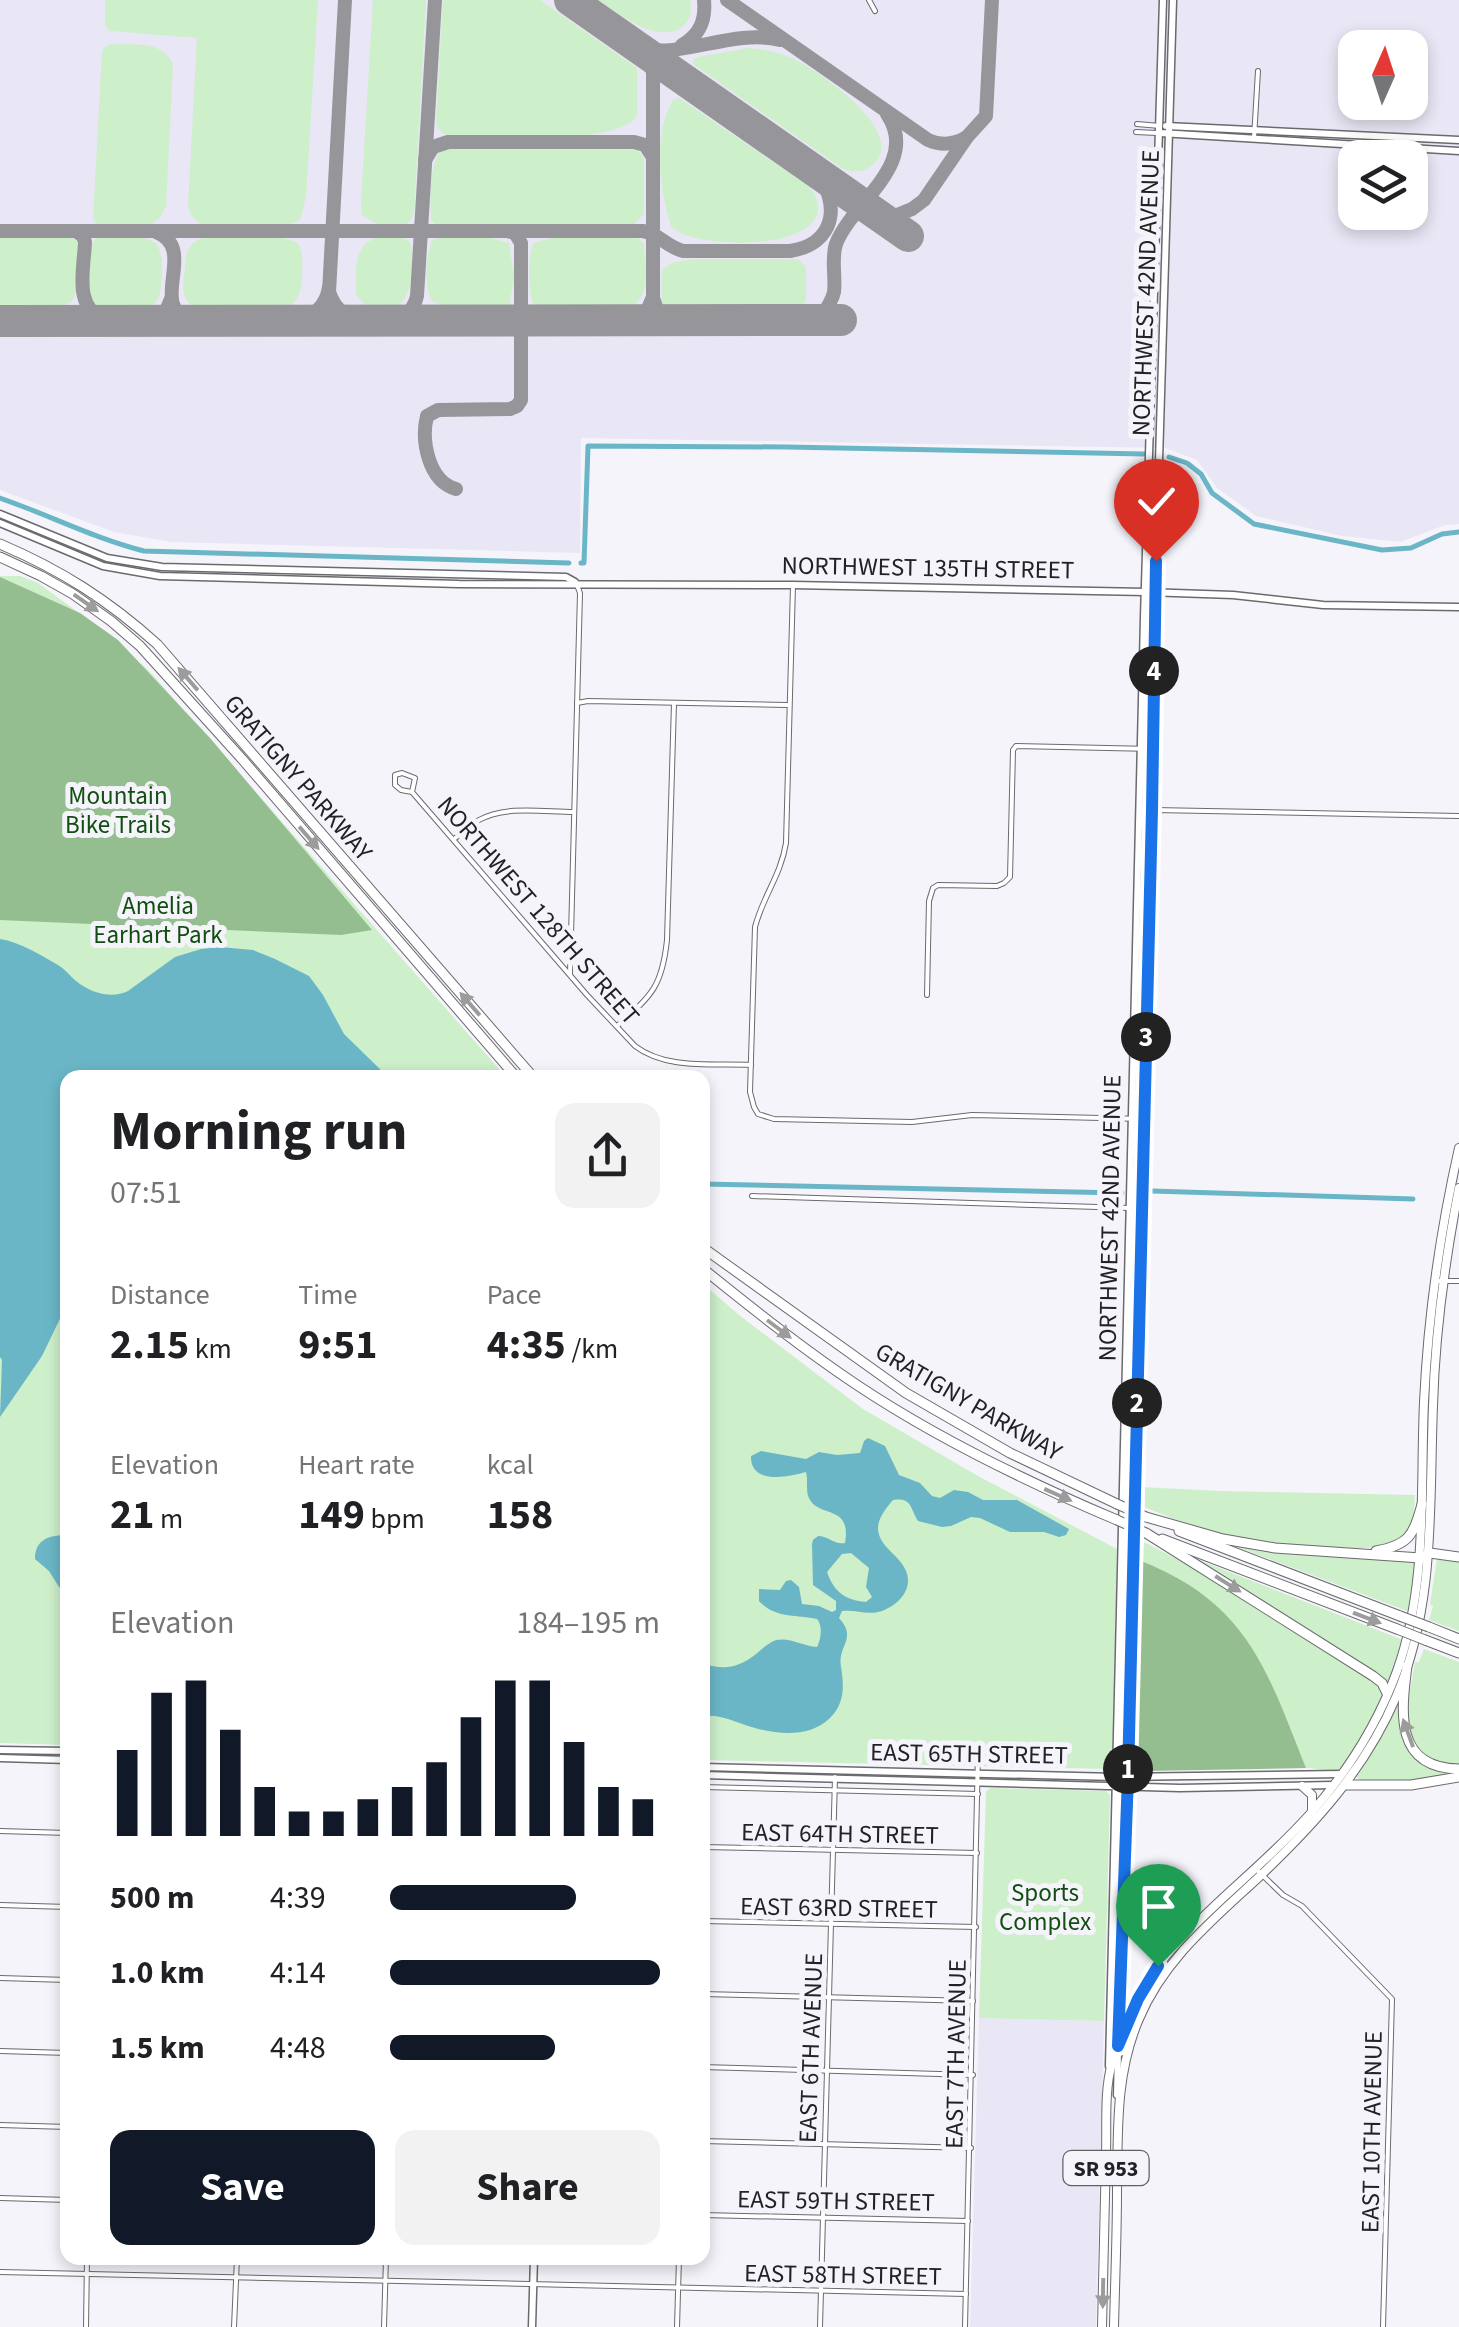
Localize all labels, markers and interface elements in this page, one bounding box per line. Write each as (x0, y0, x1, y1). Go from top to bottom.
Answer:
north arrow (1338, 30, 1428, 120)
map controls (1338, 30, 1428, 230)
button: layers (1338, 140, 1428, 230)
street label: NORTHWEST 42ND AVENUE (1123, 149, 1169, 437)
pin (1114, 459, 1199, 562)
icon: check (1129, 474, 1184, 529)
street label: NORTHWEST 135TH STREET (781, 547, 1075, 589)
one-way arrow (72, 593, 99, 612)
pin: 4 (1129, 646, 1179, 696)
text: 4 (1147, 651, 1161, 691)
one-way arrow (177, 667, 200, 691)
street label: GRATIGNY PARKWAY (216, 687, 381, 869)
park label: Mountain Bike Trails (65, 778, 171, 843)
street label: NORTHWEST 128TH STREET (429, 788, 648, 1033)
one-way arrow (298, 825, 320, 850)
park label: Amelia Earhart Park (93, 888, 223, 953)
one-way arrow (460, 991, 482, 1016)
pin: 3 (1121, 1012, 1171, 1062)
text: 3 (1139, 1017, 1153, 1057)
street label: NORTHWEST 42ND AVENUE (1090, 1074, 1130, 1362)
text: Morning run (110, 1093, 407, 1171)
button: share (555, 1103, 660, 1208)
text: 07:51 (110, 1170, 182, 1216)
text: Distance (110, 1275, 210, 1315)
text: Time (298, 1275, 357, 1315)
text: Pace (487, 1275, 542, 1315)
text: 2.15 (110, 1315, 189, 1375)
text: 9:51 (298, 1315, 377, 1375)
text: 4:35 (487, 1315, 566, 1375)
one-way arrow (766, 1319, 792, 1339)
text: km (189, 1329, 232, 1369)
text: /km (566, 1329, 618, 1369)
street label: GRATIGNY PARKWAY (869, 1334, 1069, 1470)
pin: 2 (1112, 1378, 1162, 1428)
text: 2 (1130, 1383, 1144, 1423)
text: Elevation (110, 1445, 219, 1485)
text: Heart rate (298, 1445, 415, 1485)
text: kcal (487, 1445, 534, 1485)
text: 21 (110, 1485, 154, 1545)
text: 149 (298, 1485, 365, 1545)
text: 158 (487, 1485, 553, 1545)
one-way arrow (1043, 1487, 1072, 1503)
text: m (154, 1499, 183, 1539)
text: bpm (365, 1499, 425, 1539)
one-way arrow (1215, 1575, 1242, 1593)
text: Elevation (110, 1600, 235, 1646)
text: 184–195 m (516, 1600, 660, 1646)
one-way arrow (1353, 1611, 1383, 1626)
one-way arrow (1400, 1718, 1415, 1748)
street label: EAST 65TH STREET (870, 1734, 1068, 1774)
pin: 1 (1103, 1744, 1153, 1794)
text: 1 (1121, 1749, 1135, 1789)
street label: EAST 64TH STREET (741, 1814, 939, 1854)
pin (1116, 1864, 1201, 1967)
text: 500 m (110, 1875, 195, 1921)
text: 4:39 (270, 1875, 326, 1921)
park label: Sports Complex (999, 1875, 1091, 1940)
icon: arrive (1131, 1879, 1186, 1934)
street label: EAST 63RD STREET (740, 1888, 938, 1928)
text: 1.0 km (110, 1950, 205, 1996)
text: 4:14 (270, 1950, 326, 1996)
street label: EAST 6TH AVENUE (790, 1953, 832, 2144)
street label: EAST 7TH AVENUE (936, 1959, 976, 2149)
text: 1.5 km (110, 2025, 205, 2071)
text: 4:48 (270, 2025, 326, 2071)
street label: EAST 10TH AVENUE (1352, 2031, 1392, 2233)
button: Save (110, 2130, 375, 2245)
button: Share (395, 2130, 660, 2245)
road number: SR 953 (1064, 2151, 1148, 2185)
street label: EAST 59TH STREET (737, 2181, 935, 2221)
street label: EAST 58TH STREET (744, 2255, 942, 2295)
one-way arrow (1094, 2277, 1110, 2309)

